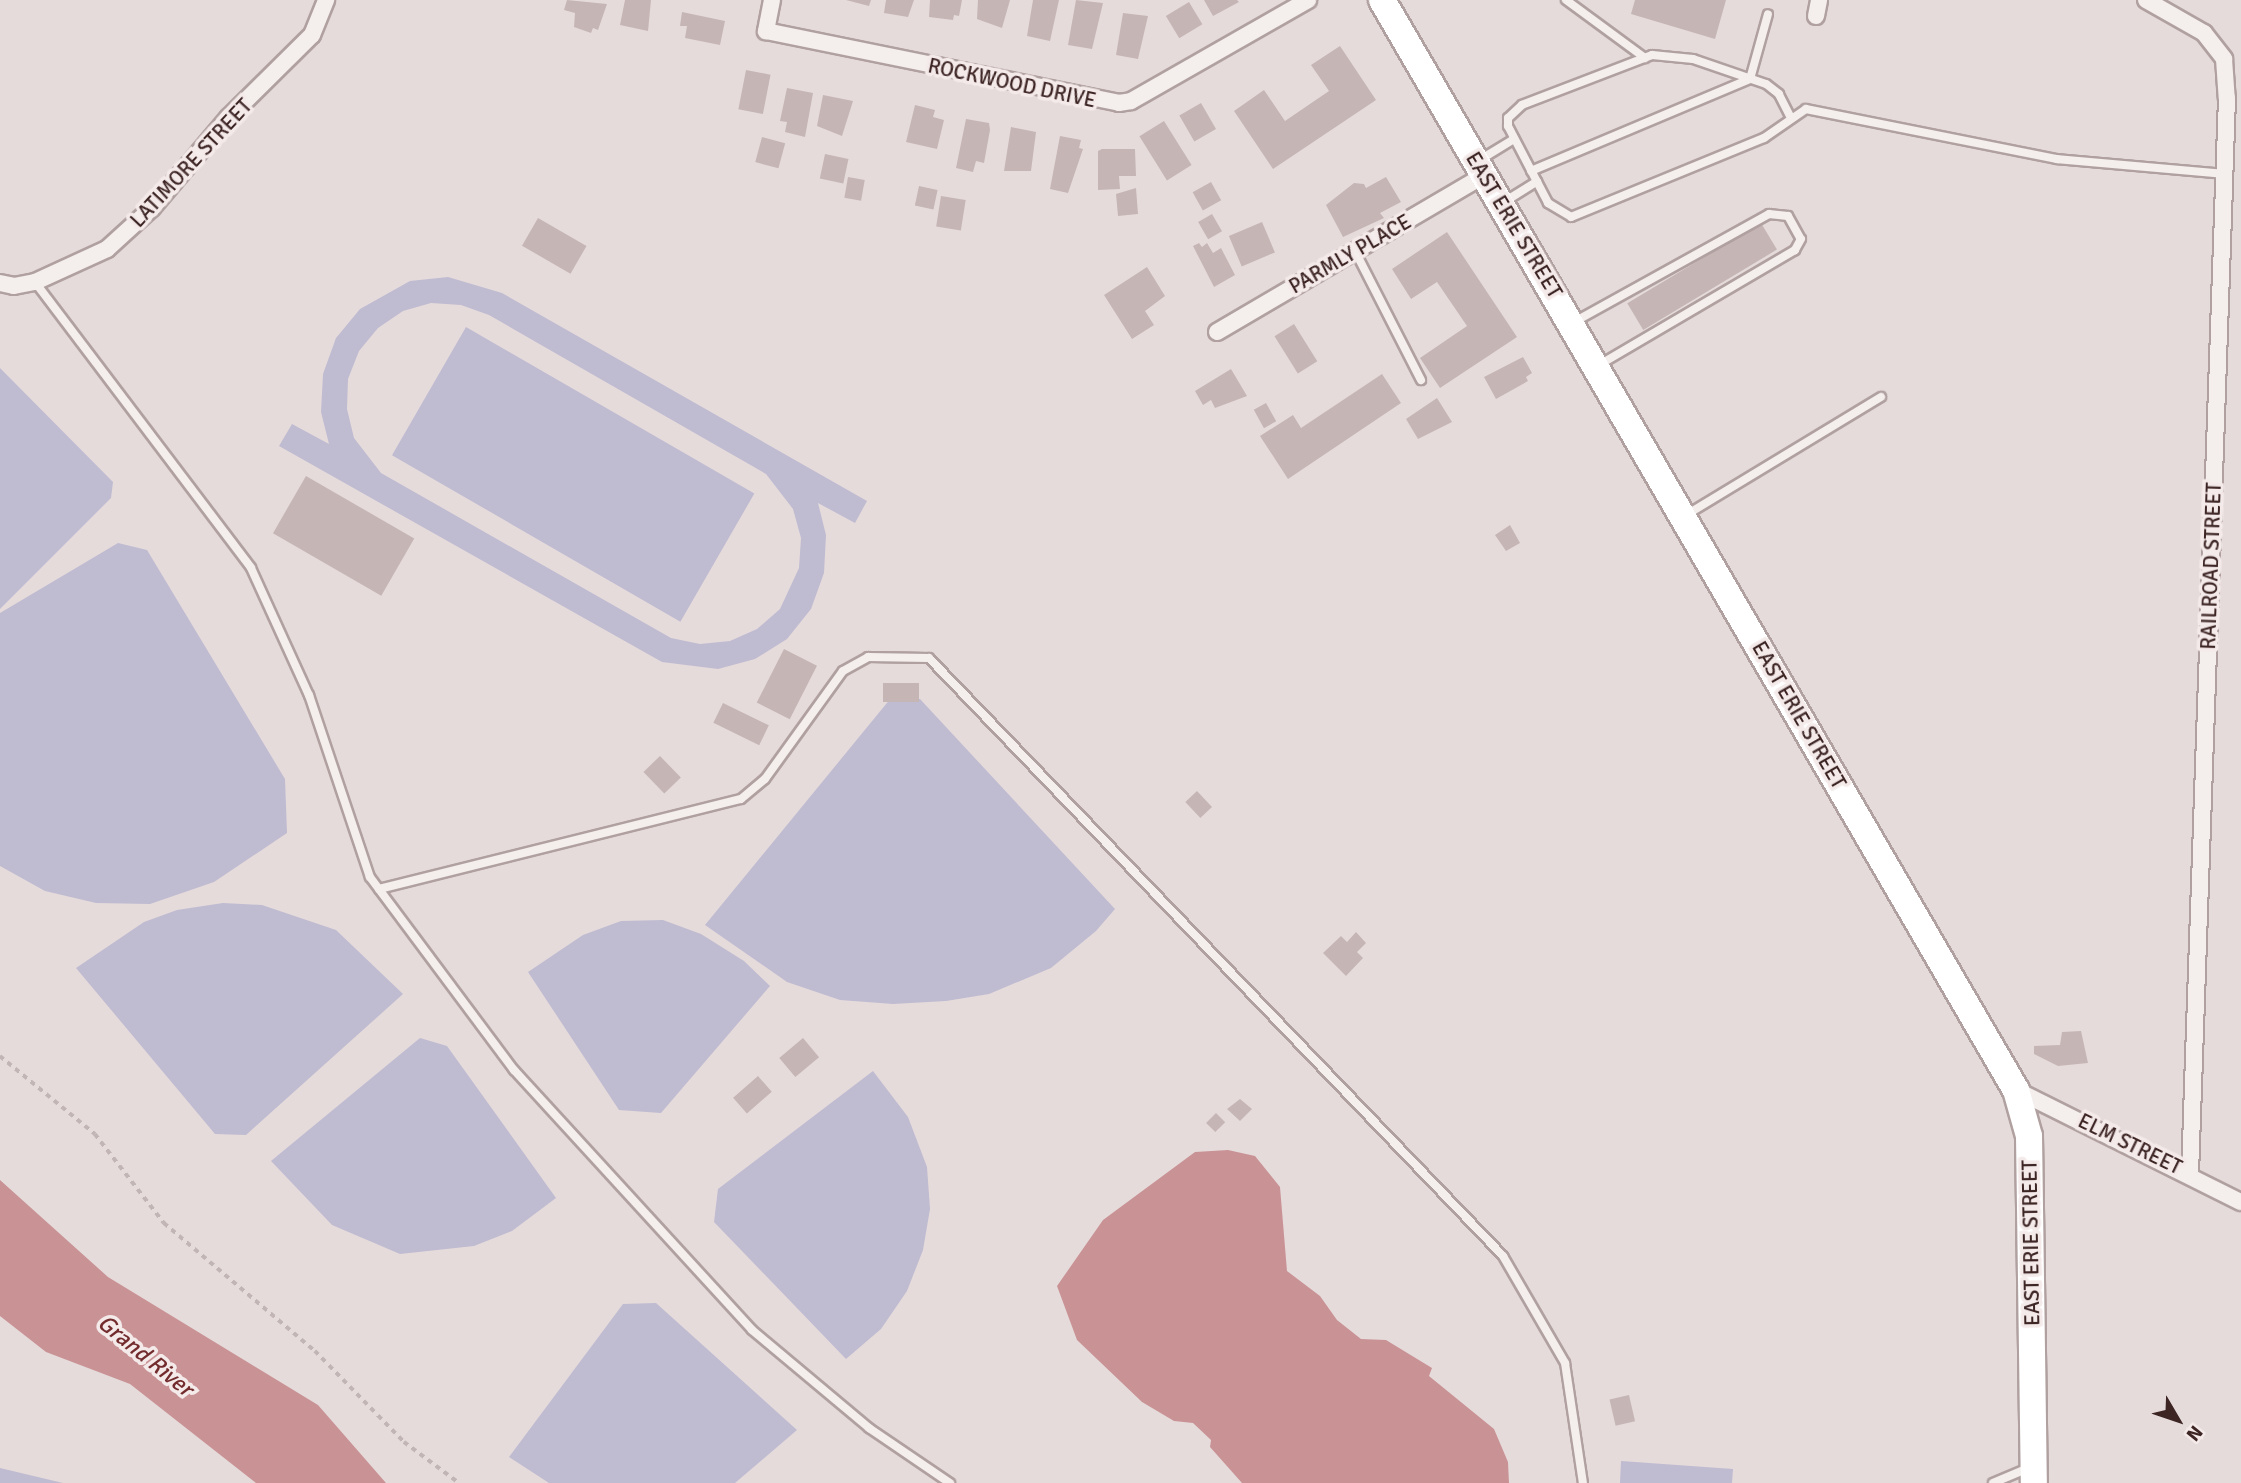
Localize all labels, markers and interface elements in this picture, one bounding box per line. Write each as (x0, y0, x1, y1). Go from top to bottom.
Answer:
street label: ROCKWOOD DRIVE (926, 53, 1098, 113)
street label: LATIMORE STREET (125, 93, 257, 233)
street label: EAST ERIE STREET (1460, 147, 1568, 303)
street label: PARMLY PLACE (1284, 209, 1416, 299)
street label: RAILROAD STREET (2195, 482, 2227, 650)
street label: EAST ERIE STREET (1747, 637, 1851, 793)
street label: ELM STREET (2074, 1108, 2186, 1180)
street label: EAST ERIE STREET (2017, 1160, 2045, 1326)
water label: Grand River (92, 1309, 198, 1403)
north arrow (2143, 1385, 2213, 1455)
text: N (2181, 1421, 2208, 1446)

